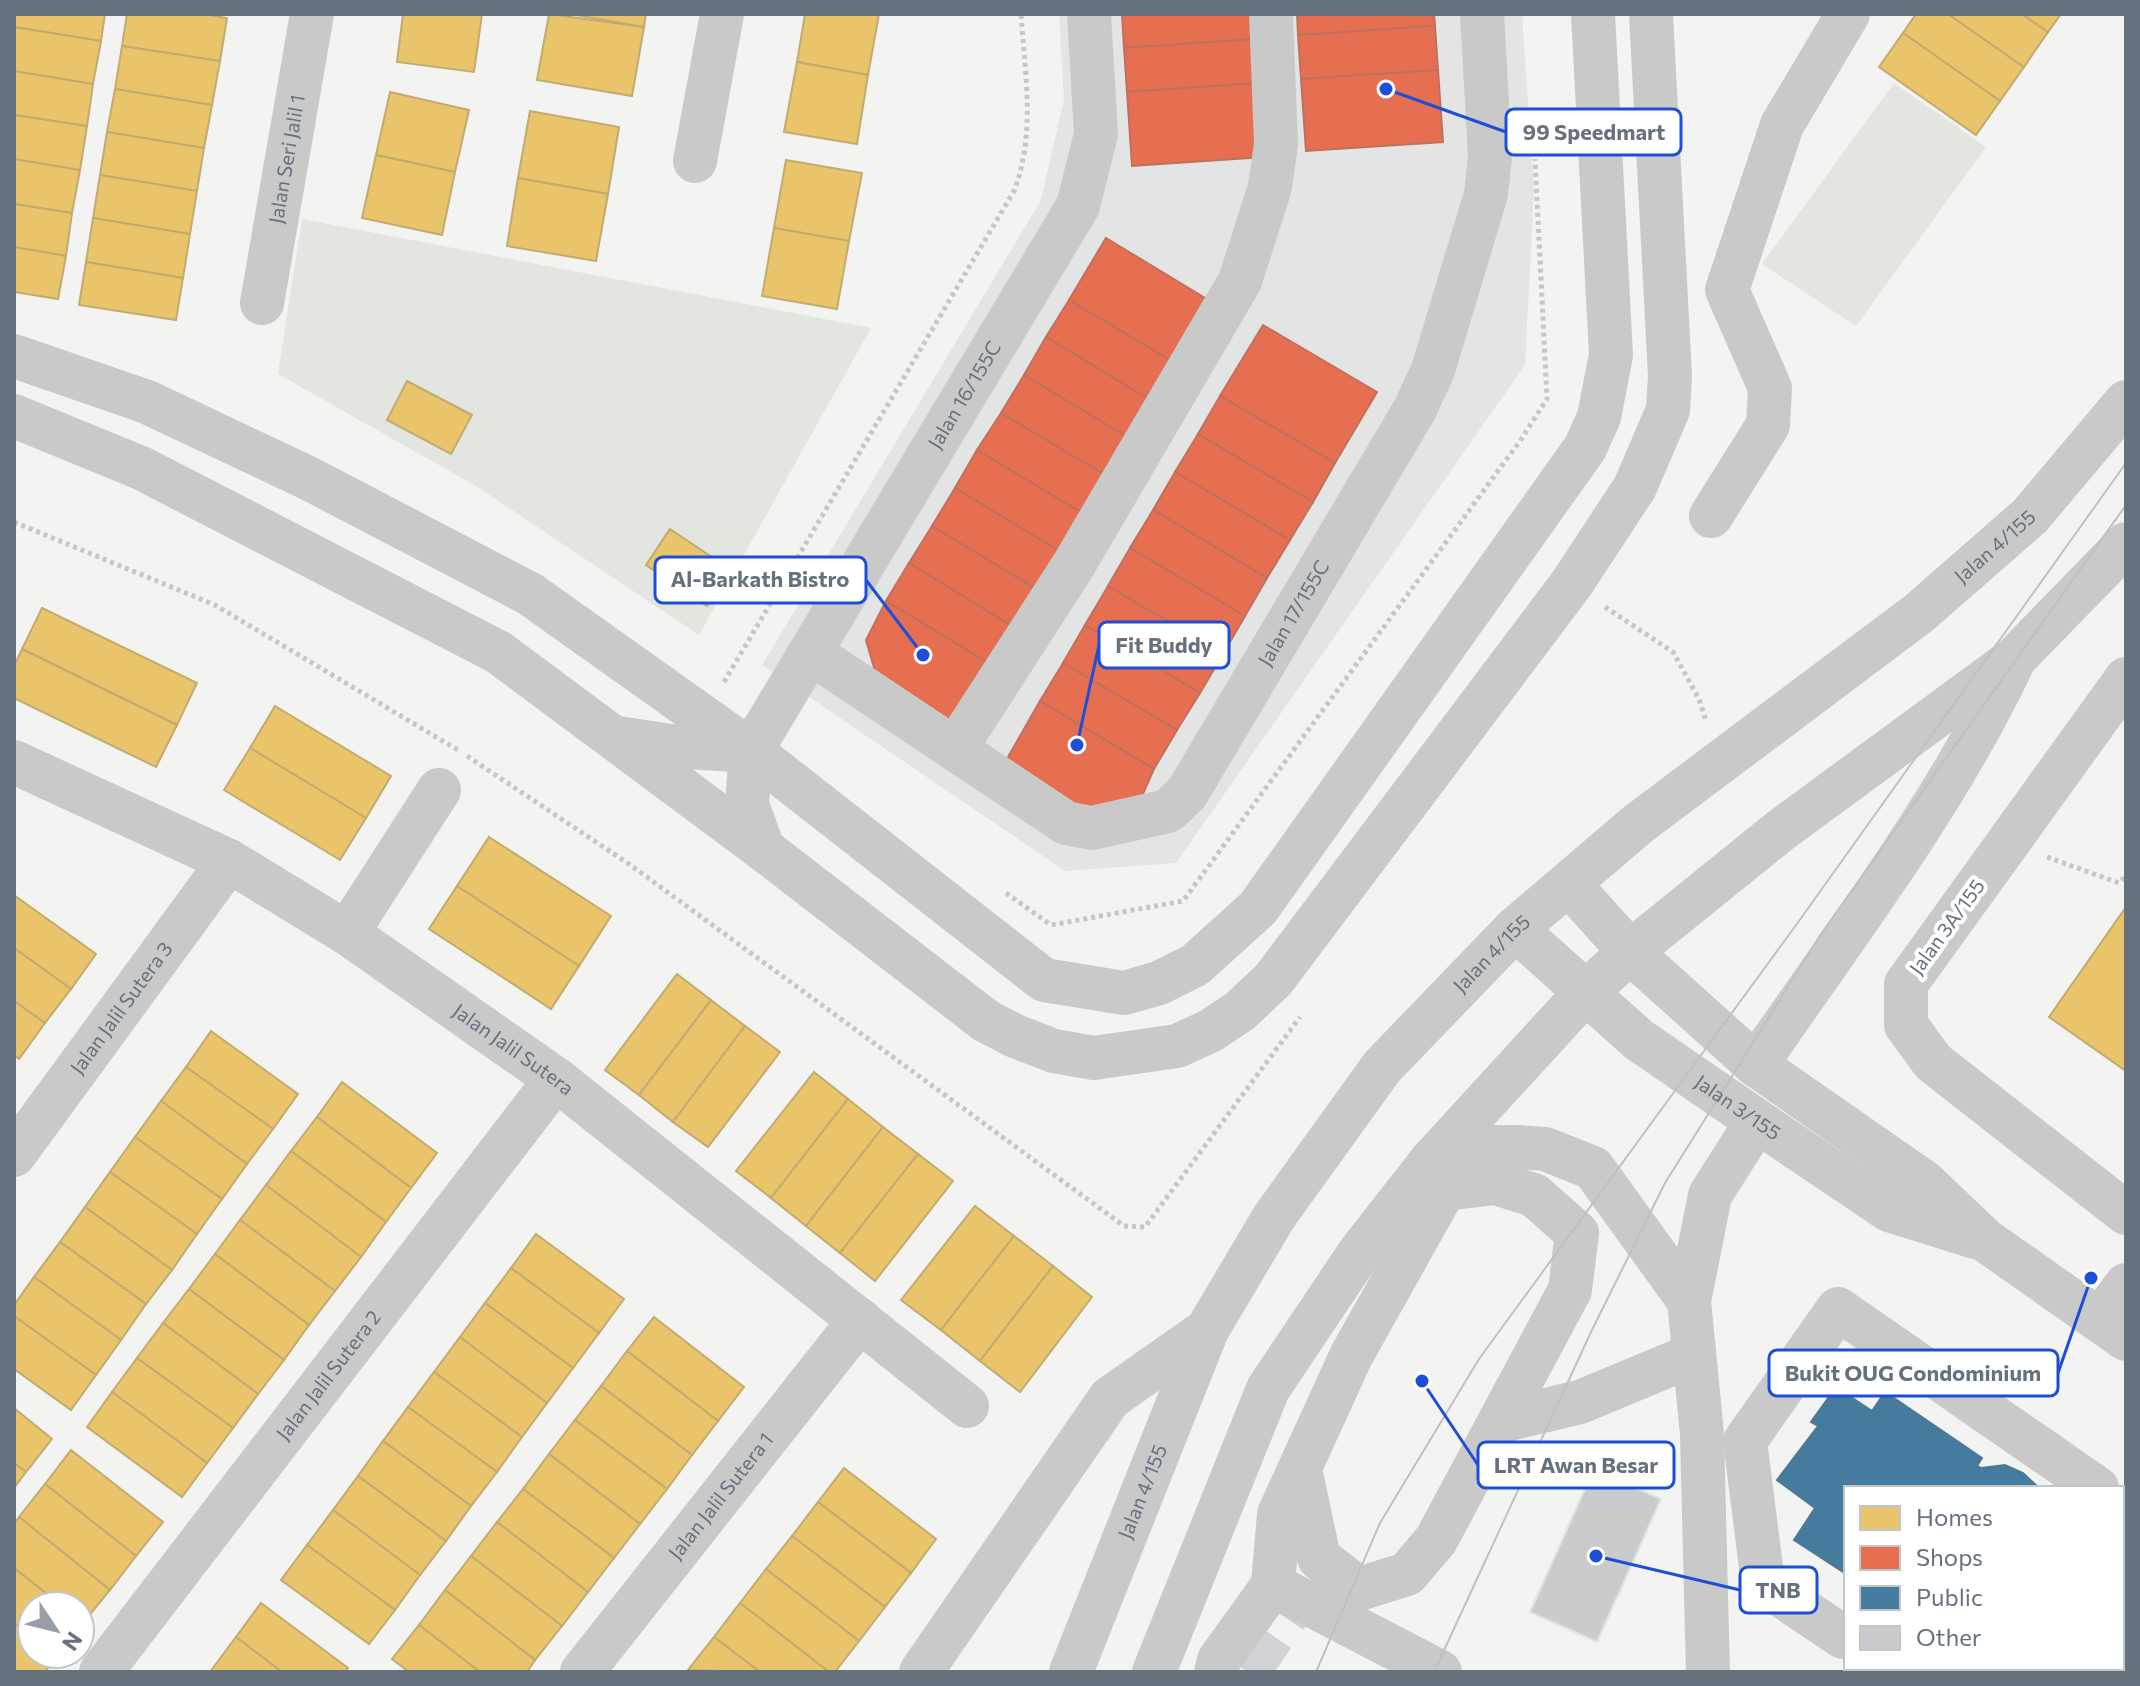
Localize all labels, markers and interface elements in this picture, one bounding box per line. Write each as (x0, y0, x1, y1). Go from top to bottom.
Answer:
street label: Jalan Seri Jalil 1 (263, 93, 309, 225)
callout: 99 Speedmart (1506, 109, 1681, 155)
text: 99 Speedmart (1523, 118, 1665, 145)
street label: Jalan 16/155C (922, 336, 1005, 453)
street label: Jalan 4/155 (1949, 504, 2040, 588)
street label: Jalan 17/155C (1252, 555, 1334, 670)
callout: Al-Barkath Bistro (655, 557, 866, 603)
text: Al-Barkath Bistro (671, 565, 849, 592)
callout: Fit Buddy (1099, 622, 1229, 668)
text: Fit Buddy (1115, 631, 1213, 658)
street label: Jalan 3A/155 (1903, 874, 1989, 979)
street label: Jalan 4/155 (1448, 909, 1534, 997)
street label: Jalan Jalil Sutera 3 (64, 937, 177, 1078)
street label: Jalan Jalil Sutera (449, 998, 579, 1100)
street label: Jalan 3/155 (1691, 1069, 1786, 1145)
street label: Jalan Jalil Sutera 2 (270, 1305, 385, 1444)
callout: Bukit OUG Condominium (1769, 1350, 2058, 1396)
text: Bukit OUG Condominium (1785, 1359, 2041, 1386)
street label: Jalan Jalil Sutera 1 (663, 1427, 777, 1564)
street label: Jalan 4/155 (1112, 1441, 1171, 1542)
callout: LRT Awan Besar (1478, 1442, 1674, 1488)
text: LRT Awan Besar (1494, 1451, 1658, 1478)
legend (1844, 1486, 2124, 1670)
text: Homes (1916, 1502, 1993, 1531)
text: Shops (1916, 1542, 1983, 1571)
callout: TNB (1740, 1567, 1817, 1613)
text: TNB (1755, 1576, 1801, 1603)
text: Public (1916, 1582, 1983, 1611)
north arrow (16, 1590, 96, 1670)
text: Other (1916, 1622, 1982, 1651)
text: N (57, 1627, 89, 1656)

